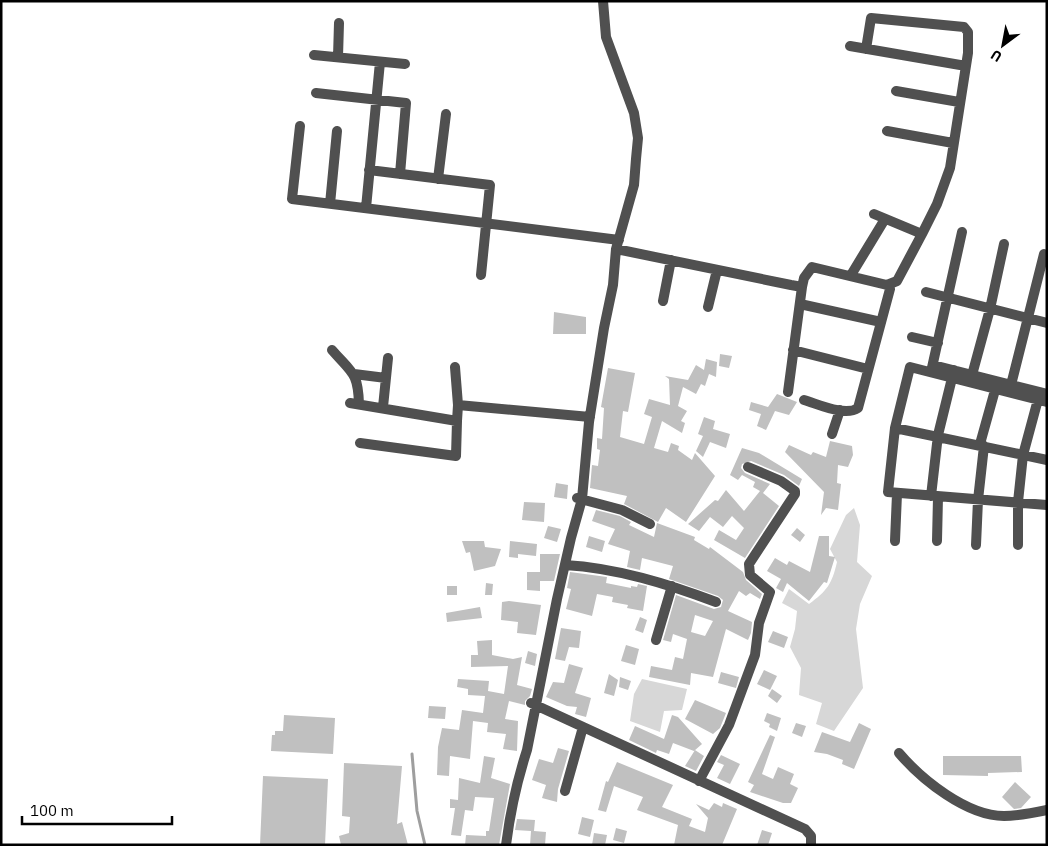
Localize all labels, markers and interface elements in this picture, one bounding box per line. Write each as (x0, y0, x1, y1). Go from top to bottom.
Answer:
north arrow (978, 20, 1028, 70)
text: U (987, 46, 1005, 66)
scale bar (22, 794, 172, 826)
text: 100 m (30, 801, 74, 820)

